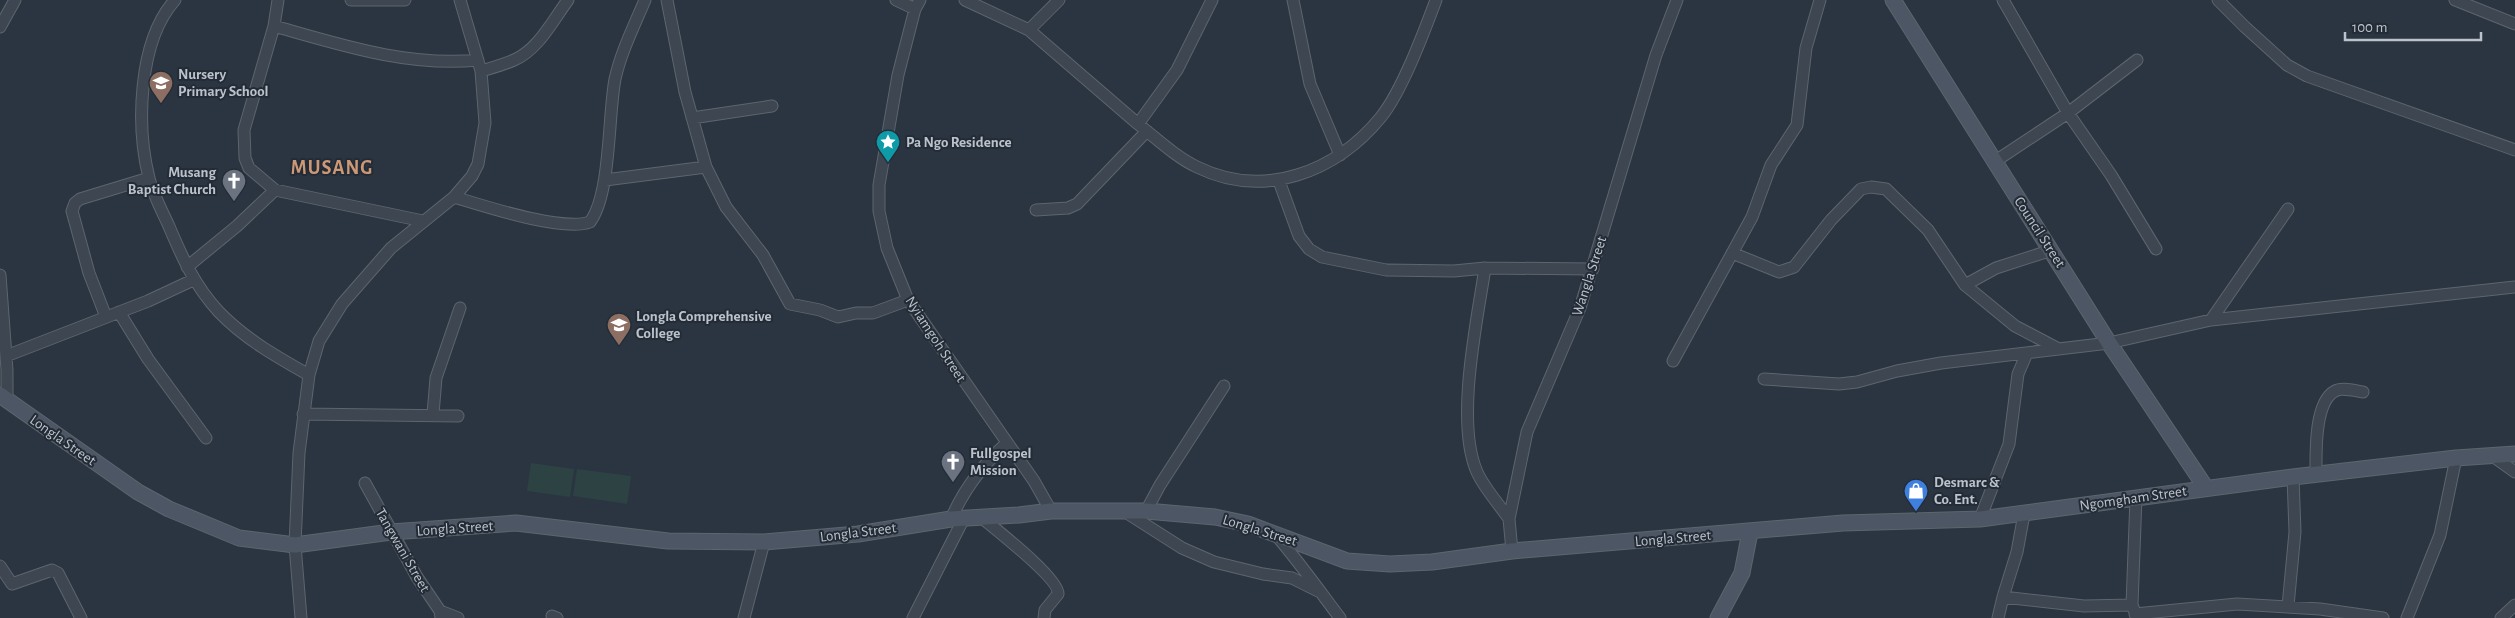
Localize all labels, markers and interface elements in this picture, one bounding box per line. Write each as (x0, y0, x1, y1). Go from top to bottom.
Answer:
scale bar (2345, 10, 2481, 42)
text: 100 m (2352, 20, 2387, 35)
place label: Nursery Primary School (178, 67, 269, 99)
school or university icon: Nursery Primary School (148, 70, 174, 104)
place icon: Pa Ngo Residence (875, 129, 901, 163)
place label: Pa Ngo Residence (906, 135, 1012, 150)
district label: MUSANG (291, 158, 373, 178)
place label: Musang Baptist Church (128, 165, 216, 197)
church icon: Musang Baptist Church (221, 168, 247, 202)
street label: Council Street (2011, 194, 2068, 270)
street label: Wangla Street (1570, 234, 1609, 318)
street label: Nyiamgoh Street (902, 294, 969, 385)
place label: Longla Comprehensive College (636, 309, 772, 341)
school or university icon: Longla Comprehensive College (606, 312, 632, 346)
street label: Longla Street (27, 412, 99, 469)
place label: Fullgospel Mission (970, 446, 1031, 478)
church icon: Fullgospel Mission (940, 449, 966, 483)
place label: Desmarc & Co. Ent. (1934, 475, 2000, 507)
shop icon: Desmarc & Co. Ent. (1903, 478, 1929, 512)
street label: Ngomgham Street (2079, 484, 2188, 513)
street label: Tangwani Street (373, 506, 433, 595)
street label: Longla Street (1221, 512, 1299, 549)
street label: Longla Street (416, 518, 494, 539)
street label: Longla Street (819, 520, 897, 545)
street label: Longla Street (1634, 528, 1712, 549)

